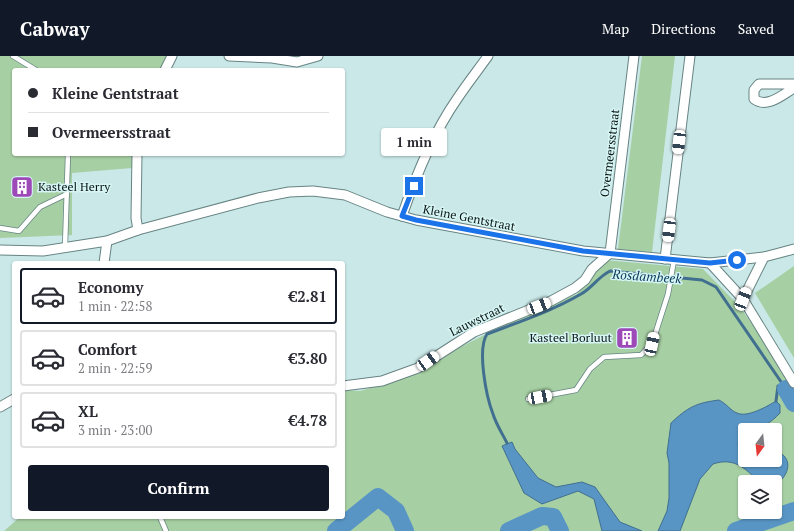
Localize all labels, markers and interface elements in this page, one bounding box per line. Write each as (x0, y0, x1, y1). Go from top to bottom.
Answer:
text: Cabway (20, 16, 89, 41)
text: Map (602, 19, 629, 38)
text: Directions (651, 19, 716, 38)
text: Saved (738, 19, 774, 38)
text: Kleine Gentstraat (52, 83, 179, 103)
street label: Overmeersstraat (597, 108, 622, 198)
text: Overmeersstraat (52, 122, 171, 142)
callout: 1 min (381, 128, 447, 156)
car (672, 129, 686, 155)
text: 1 min (396, 133, 432, 151)
building icon: Kasteel Herry (9, 174, 35, 200)
route end (405, 177, 423, 195)
place label: Kasteel Herry (38, 179, 111, 194)
street label: Kleine Gentstraat (422, 201, 517, 234)
car (662, 217, 676, 243)
route start (728, 251, 746, 269)
water label: Rosdambeek (611, 265, 683, 287)
text: Economy (78, 277, 143, 297)
icon: car (30, 278, 66, 314)
text: €2.81 (289, 286, 327, 306)
car (733, 286, 753, 312)
car (526, 296, 552, 316)
text: 1 min · 22:58 (78, 297, 152, 315)
street label: Lauwstraat (447, 300, 507, 339)
building icon: Kasteel Borluut (614, 325, 640, 351)
place label: Kasteel Borluut (529, 330, 613, 345)
car (644, 331, 660, 357)
text: Comfort (78, 339, 137, 359)
icon: car (30, 340, 66, 376)
text: €3.80 (289, 348, 327, 368)
car (415, 349, 441, 373)
text: 2 min · 22:59 (78, 359, 152, 377)
car (527, 389, 553, 405)
text: XL (78, 401, 98, 421)
icon: car (30, 402, 66, 438)
text: €4.78 (289, 410, 327, 430)
text: 3 min · 23:00 (78, 421, 152, 439)
north arrow (738, 423, 782, 467)
map controls (738, 423, 782, 519)
button: Confirm (28, 465, 329, 511)
button: layers (738, 475, 782, 519)

